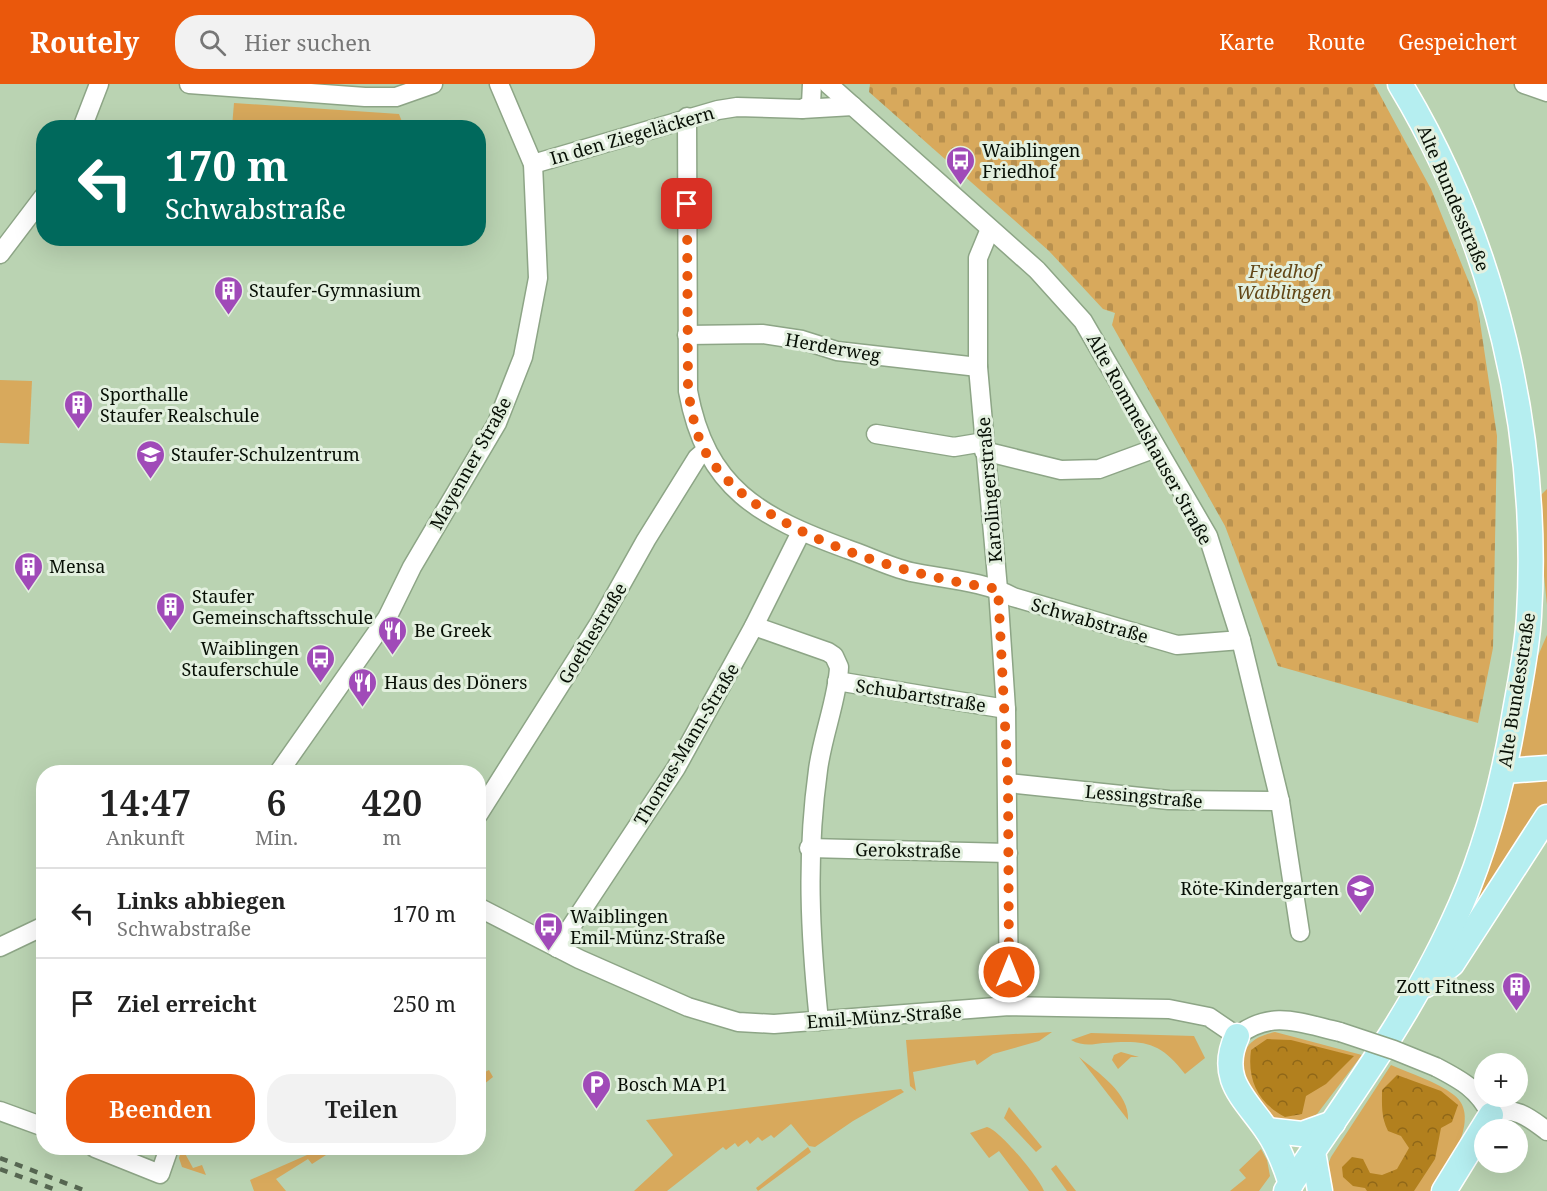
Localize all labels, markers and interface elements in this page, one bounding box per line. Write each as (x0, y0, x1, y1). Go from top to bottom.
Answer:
search box (175, 15, 595, 69)
text: Routely (30, 23, 139, 61)
icon: search (196, 26, 229, 59)
text: Hier suchen (244, 27, 371, 57)
text: Karte (1219, 28, 1274, 56)
text: Route (1307, 28, 1365, 56)
text: Gespeichert (1398, 28, 1517, 56)
street label: In den Ziegeläckern (547, 100, 717, 170)
street label: Alte Bundesstraße (1412, 121, 1496, 275)
text: 170 m (165, 136, 289, 193)
place label: Waiblingen Friedhof (982, 138, 1081, 183)
icon: left (66, 144, 144, 222)
bus stop icon: Waiblingen Friedhof (945, 144, 977, 186)
pin (661, 178, 712, 229)
icon: arrive (670, 187, 703, 220)
text: Schwabstraße (165, 190, 346, 227)
park label: Friedhof Waiblingen (1236, 259, 1332, 304)
building icon: Staufer-Gymnasium (212, 274, 244, 316)
place label: Staufer-Gymnasium (249, 278, 421, 302)
street label: Herderweg (783, 327, 883, 367)
street label: Alte Rommelshauser Straße (1082, 329, 1218, 549)
place label: Sporthalle Staufer Realschule (100, 382, 259, 427)
building icon: Sporthalle Staufer Realschule (63, 388, 95, 430)
street label: Mayenner Straße (424, 392, 516, 534)
street label: Karolingerstraße (971, 416, 1007, 564)
school or university icon: Staufer-Schulzentrum (134, 438, 166, 480)
place label: Staufer-Schulzentrum (171, 442, 360, 466)
building icon: Mensa (12, 550, 44, 592)
place label: Mensa (49, 554, 105, 578)
street label: Goethestraße (552, 578, 632, 688)
place label: Staufer Gemeinschaftsschule (192, 584, 373, 629)
building icon: Staufer Gemeinschaftsschule (155, 590, 187, 632)
street label: Schwabstraße (1029, 592, 1151, 648)
street label: Alte Bundesstraße (1492, 611, 1540, 769)
restaurant icon: Be Greek (377, 614, 409, 656)
place label: Be Greek (414, 618, 492, 642)
place label: Waiblingen Stauferschule (182, 636, 299, 681)
bus stop icon: Waiblingen Stauferschule (304, 642, 336, 684)
street label: Thomas-Mann-Straße (628, 658, 744, 830)
restaurant icon: Haus des Döners (347, 666, 379, 708)
place label: Haus des Döners (384, 670, 527, 694)
street label: Schubartstraße (854, 673, 988, 717)
text: 14:47 (100, 778, 191, 827)
text: 6 (266, 778, 287, 827)
text: 420 (362, 778, 422, 827)
street label: Lessingstraße (1084, 779, 1204, 813)
text: Ankunft (106, 824, 185, 851)
text: Min. (255, 824, 298, 851)
text: m (383, 824, 401, 851)
street label: Gerokstraße (855, 837, 961, 863)
school or university icon: Röte-Kindergarten (1344, 872, 1376, 914)
place label: Röte-Kindergarten (1180, 876, 1339, 900)
text: Links abbiegen (117, 885, 286, 915)
icon: left (66, 897, 99, 930)
text: 170 m (393, 898, 456, 928)
place label: Waiblingen Emil-Münz-Straße (570, 904, 726, 949)
bus stop icon: Waiblingen Emil-Münz-Straße (533, 910, 565, 952)
text: Schwabstraße (117, 915, 251, 942)
position arrow (977, 940, 1041, 1004)
building icon: Zott Fitness (1500, 970, 1532, 1012)
place label: Zott Fitness (1396, 974, 1495, 998)
icon: arrive (66, 987, 99, 1020)
text: Ziel erreicht (117, 988, 257, 1018)
text: 250 m (393, 988, 456, 1018)
street label: Emil-Münz-Straße (806, 999, 962, 1033)
map controls (1474, 1053, 1528, 1173)
button: + (1474, 1053, 1528, 1107)
parking icon: Bosch MA P1 (580, 1068, 612, 1110)
place label: Bosch MA P1 (617, 1072, 727, 1096)
button: Beenden (66, 1074, 255, 1143)
button: Teilen (267, 1074, 456, 1143)
button: − (1474, 1119, 1528, 1173)

